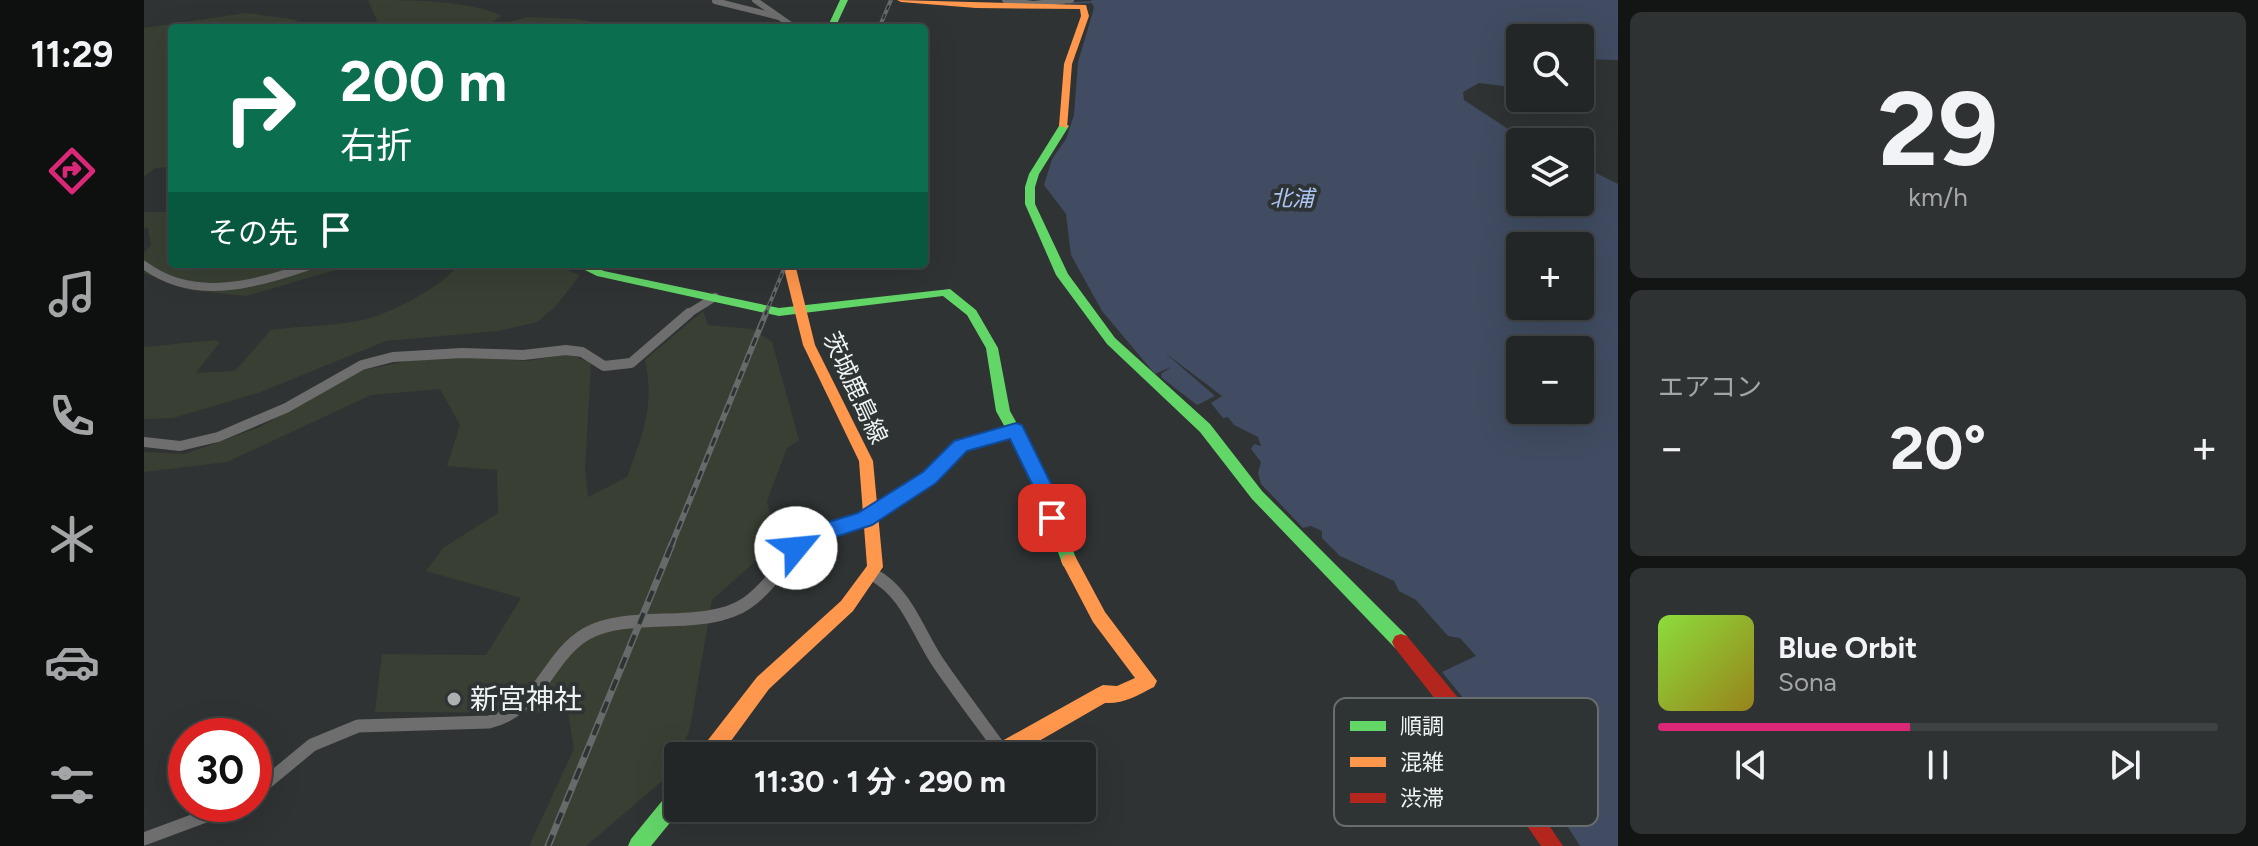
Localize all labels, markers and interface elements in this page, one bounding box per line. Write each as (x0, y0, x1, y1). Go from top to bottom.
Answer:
map controls (1506, 24, 1594, 424)
button: search (1506, 24, 1594, 112)
text: 11:29 (31, 33, 113, 76)
text: 200 m (340, 48, 507, 115)
icon: right (208, 56, 312, 160)
text: 29 (1878, 66, 1998, 191)
text: 右折 (340, 124, 412, 167)
button: layers (1506, 128, 1594, 216)
icon: directions (44, 143, 100, 199)
text: km/h (1908, 181, 1968, 213)
water label: 北浦 (1270, 185, 1317, 212)
icon: arrive (314, 208, 358, 252)
text: その先 (208, 214, 298, 251)
button: + (1506, 232, 1594, 320)
icon: music (44, 266, 100, 322)
street label: 茨城鹿島線 (817, 327, 894, 448)
button: − (1506, 336, 1594, 424)
text: エアコン (1658, 371, 1762, 403)
icon: phone (44, 388, 100, 444)
text: 20° (1890, 412, 1986, 484)
text: − (1658, 421, 1685, 474)
text: + (2191, 421, 2218, 474)
pin (1018, 484, 1086, 552)
icon: arrive (1030, 496, 1074, 540)
position arrow (754, 506, 838, 590)
icon: climate (44, 511, 100, 567)
text: Blue Orbit (1778, 629, 1917, 666)
icon: car (44, 634, 100, 690)
text: Sona (1778, 666, 1837, 698)
place label: 新宮神社 (470, 682, 582, 716)
marker: 新宮神社 (445, 690, 463, 708)
legend (1334, 698, 1598, 826)
text: 順調 (1400, 713, 1444, 740)
speed limit sign: 30 (168, 718, 272, 822)
icon: previous (1729, 743, 1773, 787)
icon: pause (1916, 743, 1960, 787)
icon: next (2103, 743, 2147, 787)
text: 混雑 (1400, 749, 1444, 776)
icon: filters (44, 757, 100, 813)
text: 11:30 · 1 分 · 290 m (754, 763, 1006, 800)
text: 渋滞 (1400, 785, 1444, 812)

